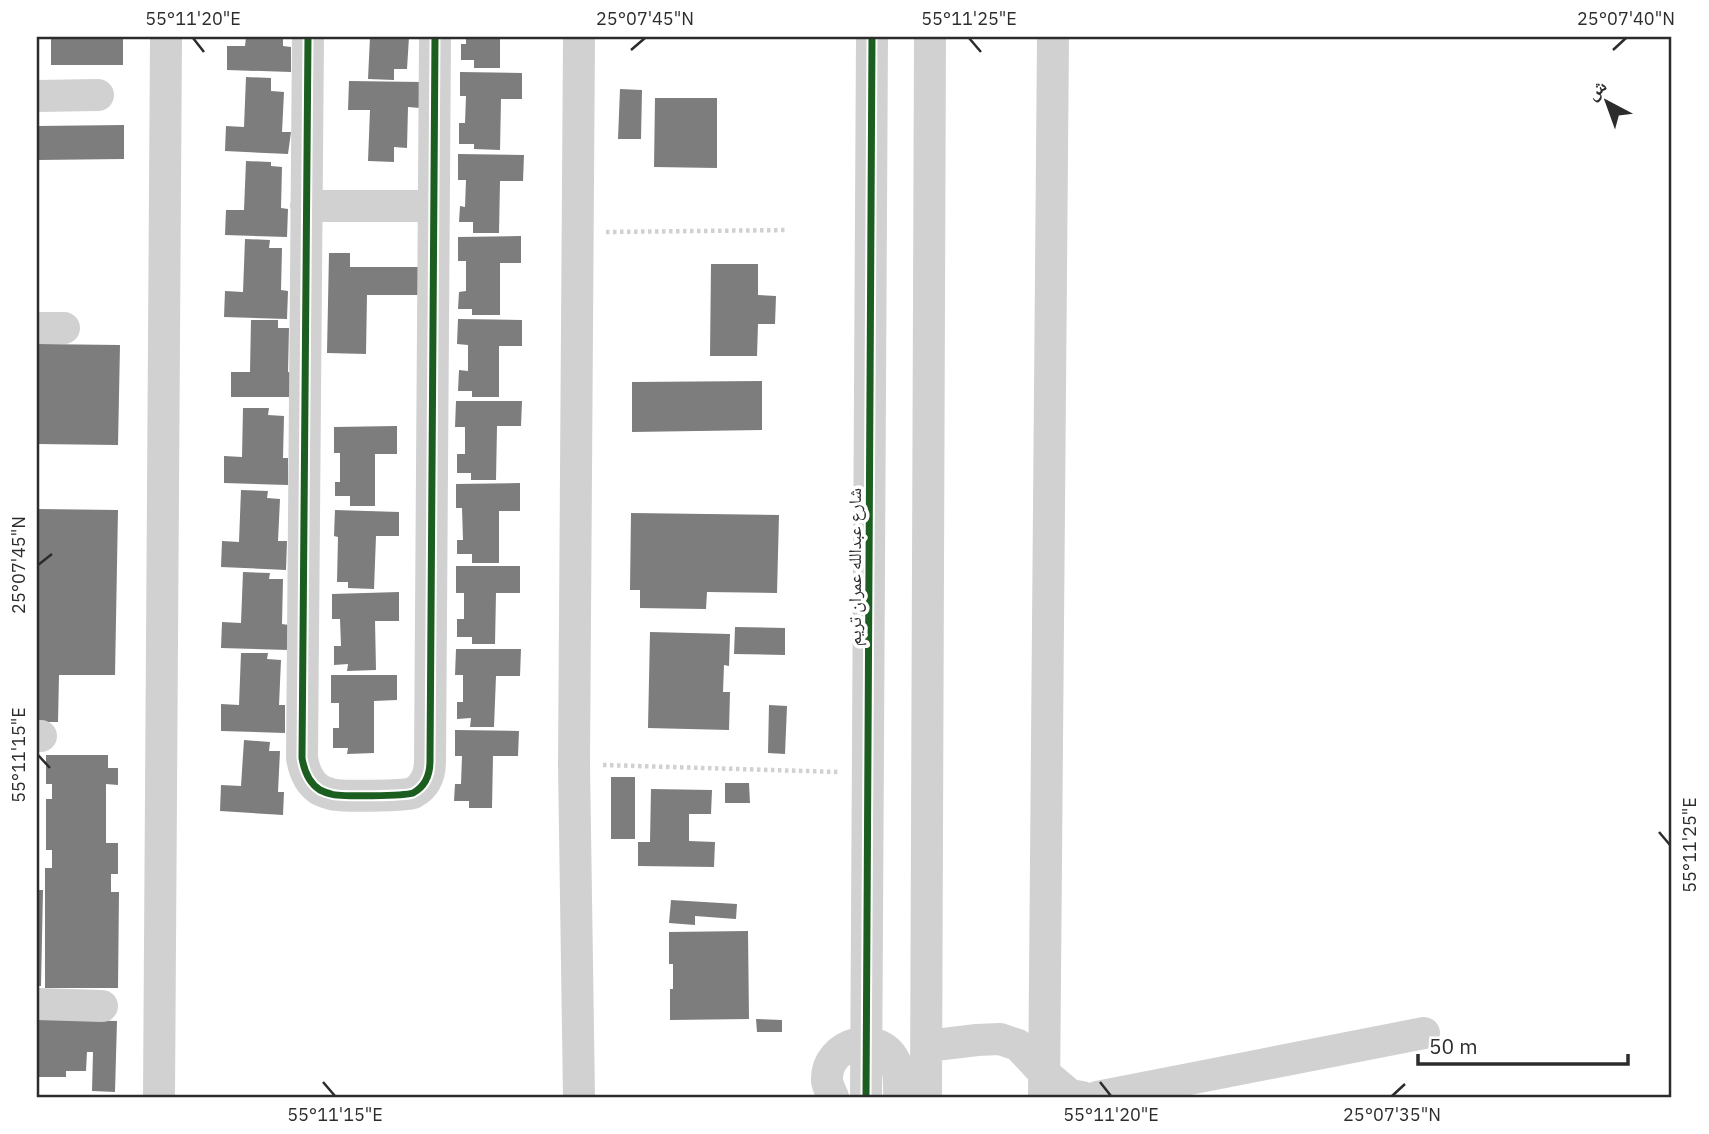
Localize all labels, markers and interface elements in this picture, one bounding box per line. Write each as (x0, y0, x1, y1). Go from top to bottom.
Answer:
text: 55°11'20"E (145, 7, 241, 30)
text: 25°07'45"N (596, 7, 694, 30)
text: 55°11'25"E (921, 7, 1017, 30)
text: 25°07'40"N (1577, 7, 1675, 30)
north arrow (1572, 66, 1642, 136)
text: ش (1580, 73, 1611, 105)
street label: شارع عبدالله عمران تريم (843, 488, 867, 646)
text: 25°07'45"N (7, 516, 30, 614)
text: 55°11'15"E (7, 707, 30, 803)
text: 55°11'25"E (1678, 797, 1701, 893)
scale bar (1418, 1022, 1628, 1066)
text: 50 m (1429, 1032, 1478, 1060)
text: 55°11'15"E (287, 1103, 383, 1126)
text: 55°11'20"E (1063, 1103, 1159, 1126)
text: 25°07'35"N (1343, 1103, 1441, 1126)

